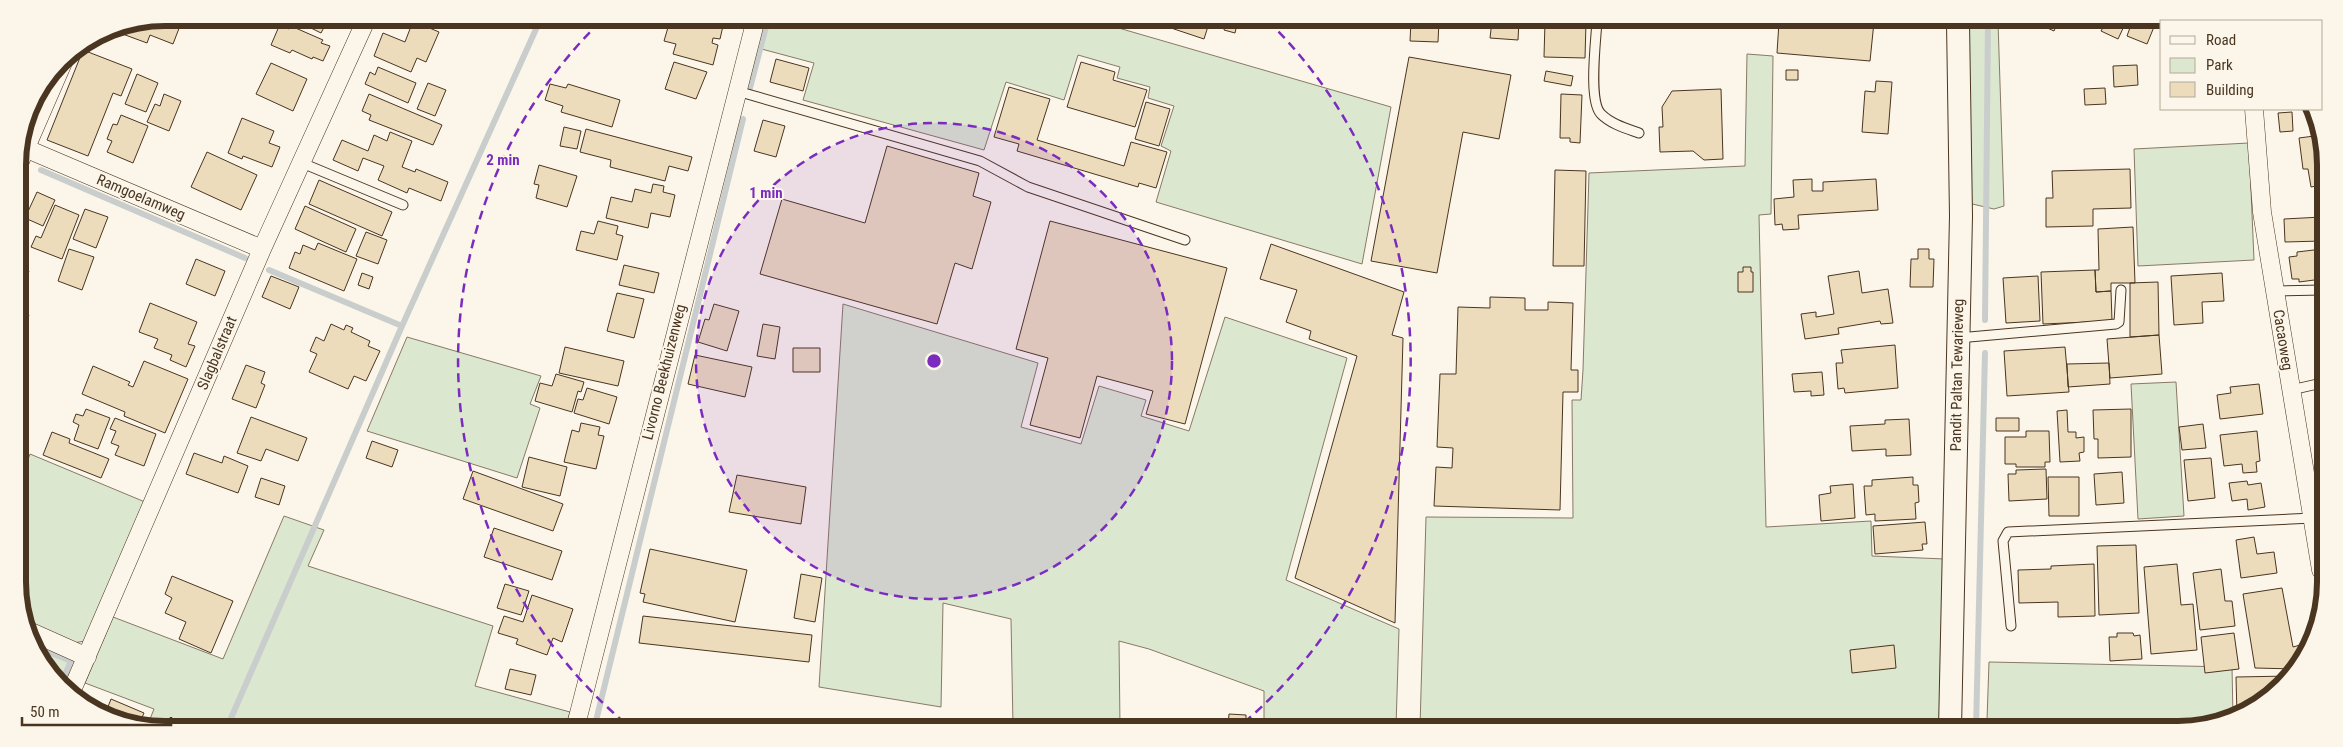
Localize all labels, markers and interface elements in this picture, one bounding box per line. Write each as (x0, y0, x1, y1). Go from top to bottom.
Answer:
legend (2160, 20, 2323, 110)
text: Road (2206, 31, 2236, 49)
text: Park (2206, 56, 2233, 74)
text: Building (2206, 81, 2254, 99)
text: 2 min (486, 151, 520, 169)
street label: Ramgoelamweg (94, 170, 188, 224)
text: 1 min (749, 184, 783, 202)
street label: Pandit Paltan Tewarieweg (1947, 299, 1967, 451)
street label: Livorno Beekhuizenweg (638, 302, 690, 442)
street label: Cacaoweg (2269, 308, 2297, 372)
street label: Slagbalstraat (193, 313, 241, 393)
centre of rings (925, 352, 943, 370)
scale bar (22, 694, 171, 726)
text: 50 m (30, 703, 60, 721)

